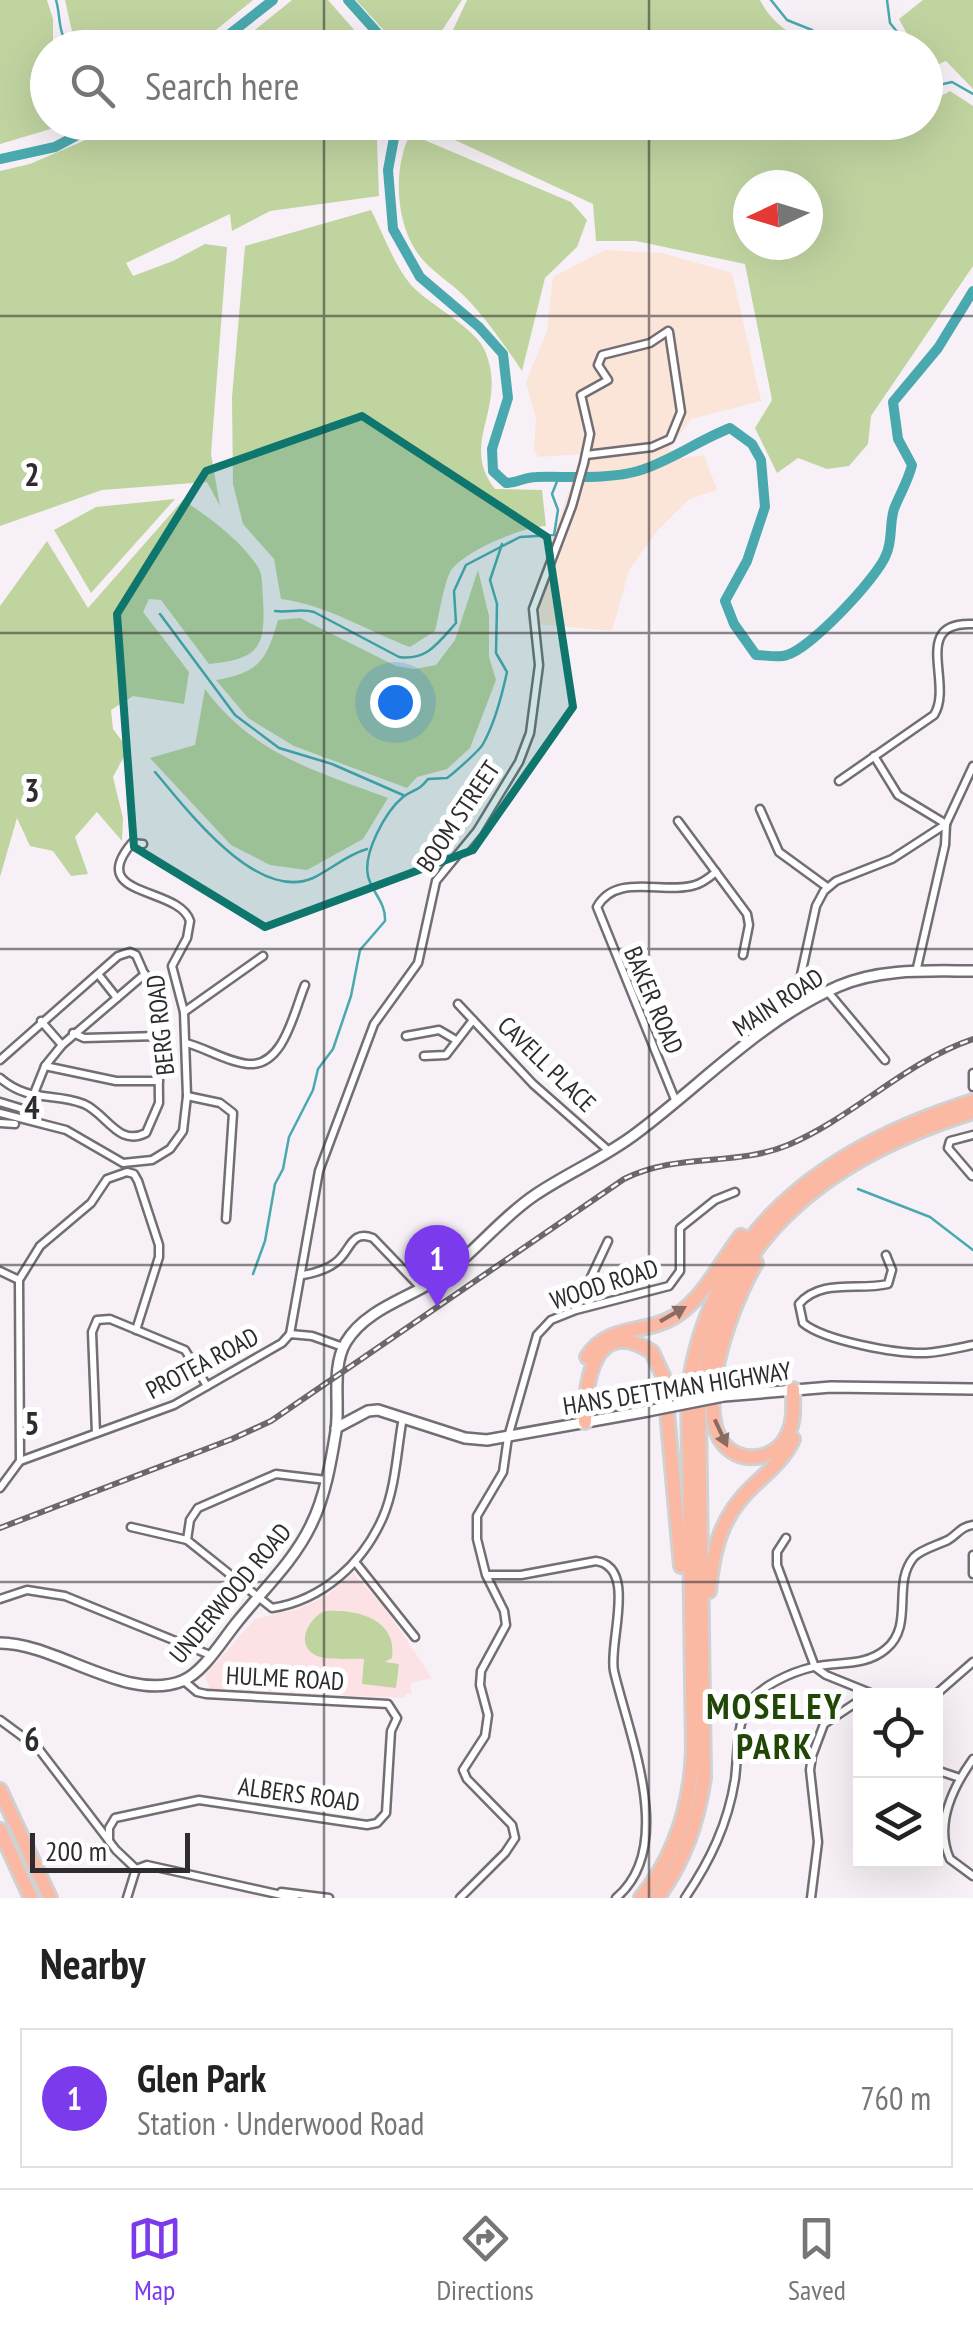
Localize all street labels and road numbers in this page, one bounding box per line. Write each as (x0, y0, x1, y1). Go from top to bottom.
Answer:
street label: BOOM STREET (409, 754, 507, 878)
street label: BAKER ROAD (617, 942, 691, 1058)
street label: MAIN ROAD (727, 961, 829, 1043)
street label: BERG ROAD (139, 973, 181, 1077)
street label: CAVELL PLACE (491, 1009, 603, 1119)
street label: WOOD ROAD (546, 1252, 662, 1316)
street label: PROTEA ROAD (140, 1320, 264, 1406)
street label: HANS DETTMAN HIGHWAY (561, 1354, 794, 1422)
street label: UNDERWOOD ROAD (162, 1516, 298, 1670)
street label: HULME ROAD (225, 1659, 345, 1697)
street label: ALBERS ROAD (236, 1770, 362, 1818)

